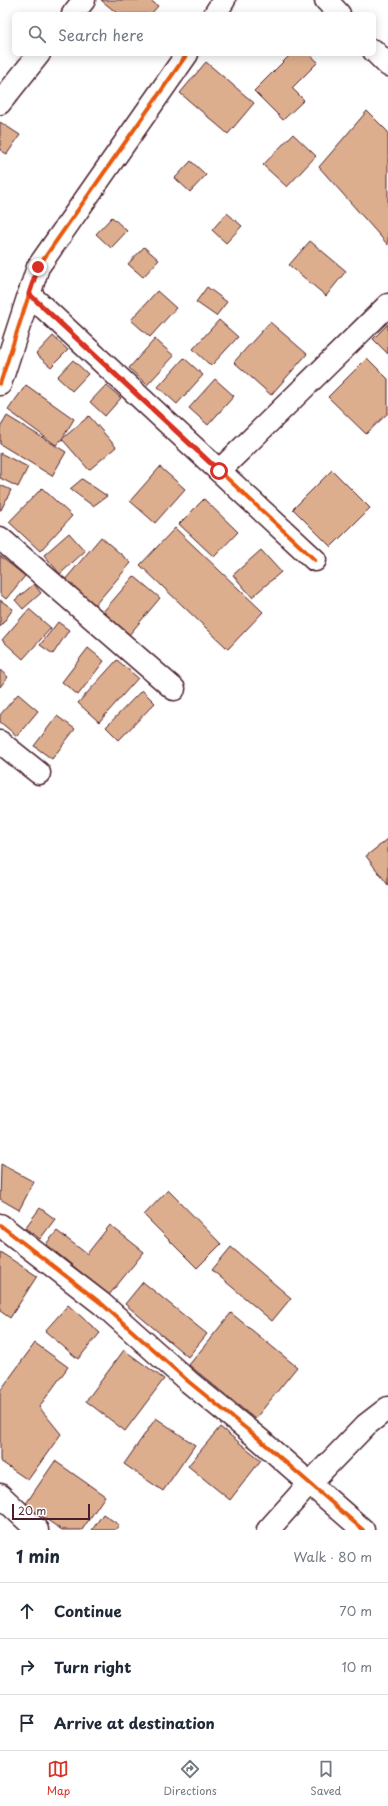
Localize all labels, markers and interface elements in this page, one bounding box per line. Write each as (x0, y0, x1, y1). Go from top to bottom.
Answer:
search box (12, 12, 376, 56)
icon: search (26, 23, 48, 45)
text: Search here (58, 23, 144, 46)
route end (29, 258, 47, 276)
route start (210, 462, 228, 480)
scale bar (12, 1502, 90, 1521)
text: 20 m (18, 1502, 46, 1519)
text: 1 min (16, 1543, 60, 1569)
text: Walk · 80 m (294, 1547, 372, 1566)
text: Continue (54, 1599, 122, 1622)
icon: ahead (16, 1600, 38, 1622)
text: 70 m (339, 1601, 372, 1620)
text: Turn right (54, 1655, 131, 1678)
icon: right (16, 1656, 38, 1678)
text: 10 m (342, 1657, 372, 1676)
text: Arrive at destination (54, 1711, 215, 1734)
icon: arrive (16, 1712, 38, 1734)
tab: Map (47, 1758, 70, 1799)
tab: Directions (163, 1758, 217, 1799)
tab: Saved (310, 1758, 341, 1799)

